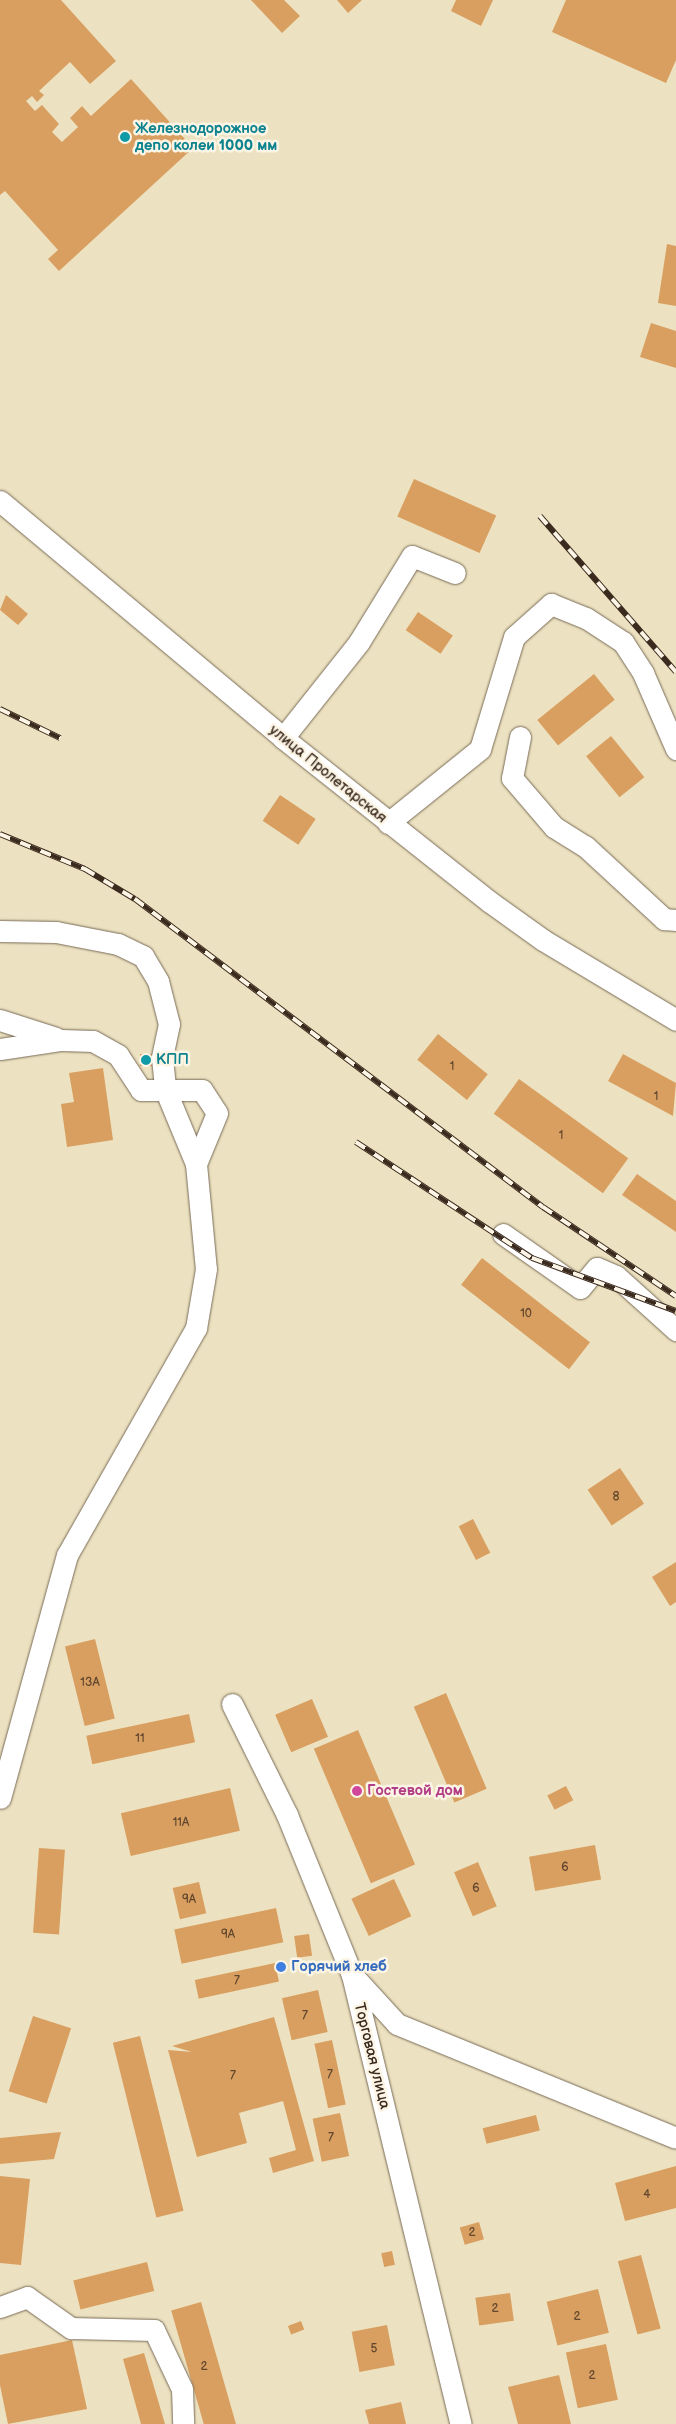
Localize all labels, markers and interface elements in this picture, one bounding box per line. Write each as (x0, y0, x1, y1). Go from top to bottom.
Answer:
place label: Железнодорожное депо колеи 1000 мм (135, 119, 277, 154)
marker: Железнодорожное депо колеи 1000 мм (119, 131, 131, 143)
street label: улица Пролетарская (266, 721, 390, 827)
place label: КПП (156, 1051, 189, 1069)
marker: КПП (140, 1054, 152, 1066)
house number: 1 (450, 1060, 454, 1074)
house number: 1 (654, 1090, 658, 1104)
house number: 1 (559, 1129, 563, 1143)
house number: 10 (520, 1307, 532, 1321)
house number: 8 (613, 1490, 619, 1504)
house number: 13А (80, 1676, 100, 1690)
house number: 11 (135, 1732, 145, 1746)
place label: Гостевой дом (367, 1782, 463, 1800)
marker: Гостевой дом (351, 1785, 363, 1797)
house number: 11А (173, 1816, 189, 1830)
house number: 6 (561, 1861, 569, 1875)
house number: 6 (472, 1882, 480, 1896)
house number: 9А (182, 1893, 196, 1907)
house number: 9А (221, 1928, 235, 1942)
place label: Горячий хлеб (291, 1958, 387, 1976)
marker: Горячий хлеб (275, 1961, 287, 1973)
house number: 7 (234, 1974, 240, 1988)
street label: Торговая улица (350, 2001, 394, 2111)
house number: 7 (302, 2009, 308, 2023)
house number: 7 (327, 2068, 333, 2082)
house number: 7 (230, 2069, 236, 2083)
house number: 7 (328, 2131, 334, 2145)
house number: 4 (643, 2188, 651, 2202)
house number: 2 (468, 2226, 476, 2240)
house number: 2 (491, 2302, 499, 2316)
house number: 2 (573, 2310, 581, 2324)
house number: 5 (371, 2342, 377, 2356)
house number: 2 (200, 2360, 208, 2374)
house number: 2 (588, 2369, 596, 2383)

